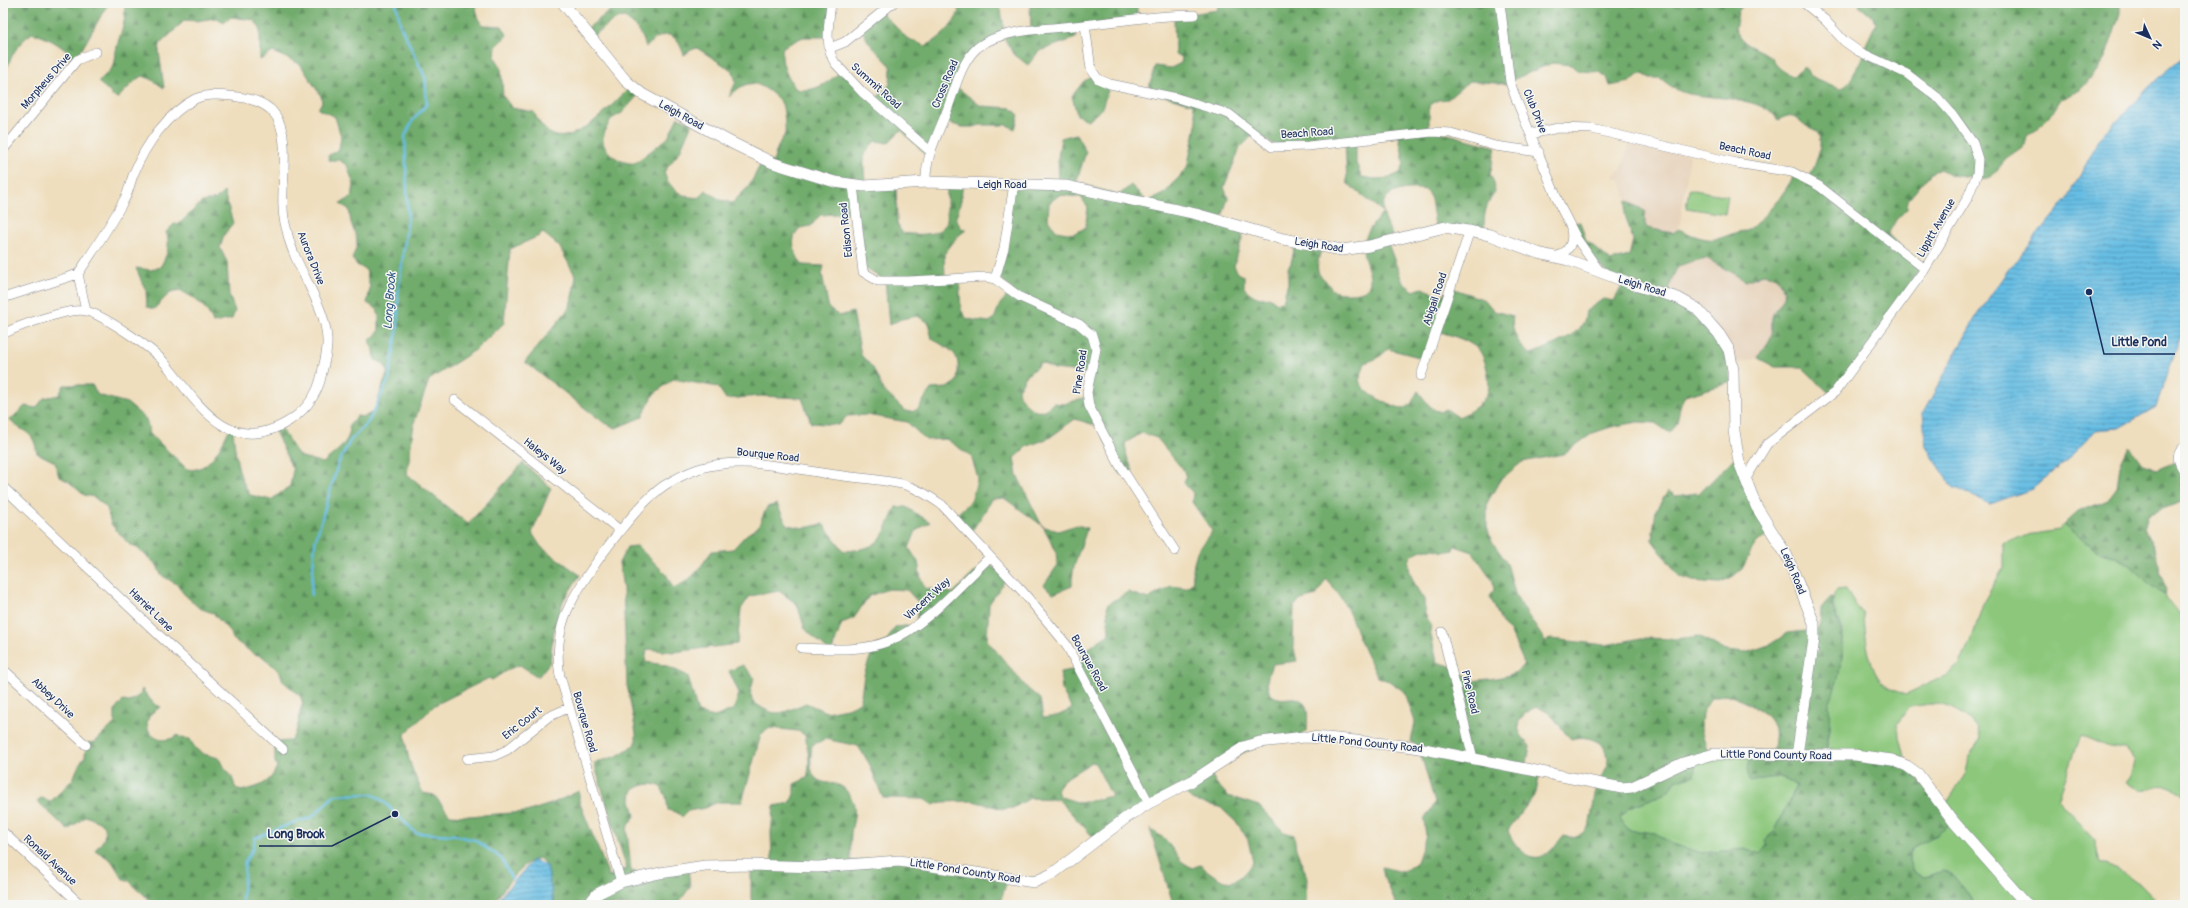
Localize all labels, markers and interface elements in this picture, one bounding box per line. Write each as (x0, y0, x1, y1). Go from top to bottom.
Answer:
north arrow (2130, 18, 2170, 58)
text: N (2149, 37, 2164, 52)
street label: Morpheus Drive (18, 50, 74, 112)
street label: Cross Road (929, 58, 961, 110)
street label: Summit Road (848, 60, 904, 112)
street label: Club Drive (1520, 87, 1550, 135)
street label: Leigh Road (656, 97, 706, 133)
street label: Beach Road (1280, 125, 1334, 141)
street label: Beach Road (1718, 139, 1772, 163)
street label: Leigh Road (977, 178, 1027, 191)
street label: Lippitt Avenue (1914, 196, 1958, 260)
street label: Edison Road (837, 202, 855, 258)
street label: Aurora Drive (294, 229, 328, 287)
street label: Leigh Road (1294, 235, 1344, 255)
water label: Long Brook (381, 271, 400, 330)
street label: Abigail Road (1420, 271, 1450, 327)
street label: Leigh Road (1616, 273, 1668, 299)
callout: Little Pond (2104, 330, 2175, 354)
text: Little Pond (2111, 335, 2167, 350)
street label: Pine Road (1070, 349, 1090, 395)
street label: Haleys Way (521, 435, 569, 477)
street label: Bourque Road (736, 445, 800, 465)
street label: Leigh Road (1777, 546, 1809, 596)
street label: Vincent Way (901, 575, 953, 623)
street label: Harriet Lane (126, 586, 176, 635)
street label: Bourque Road (1068, 632, 1110, 694)
street label: Pine Road (1459, 669, 1481, 715)
street label: Abbey Drive (29, 675, 78, 722)
street label: Bourque Road (570, 690, 600, 754)
street label: Eric Court (500, 703, 545, 742)
street label: Little Pond County Road (1311, 731, 1423, 755)
street label: Little Pond County Road (1720, 748, 1832, 762)
callout: Long Brook (259, 822, 332, 846)
text: Long Brook (267, 827, 326, 842)
street label: Ronald Avenue (21, 832, 80, 888)
street label: Little Pond County Road (909, 856, 1021, 886)

